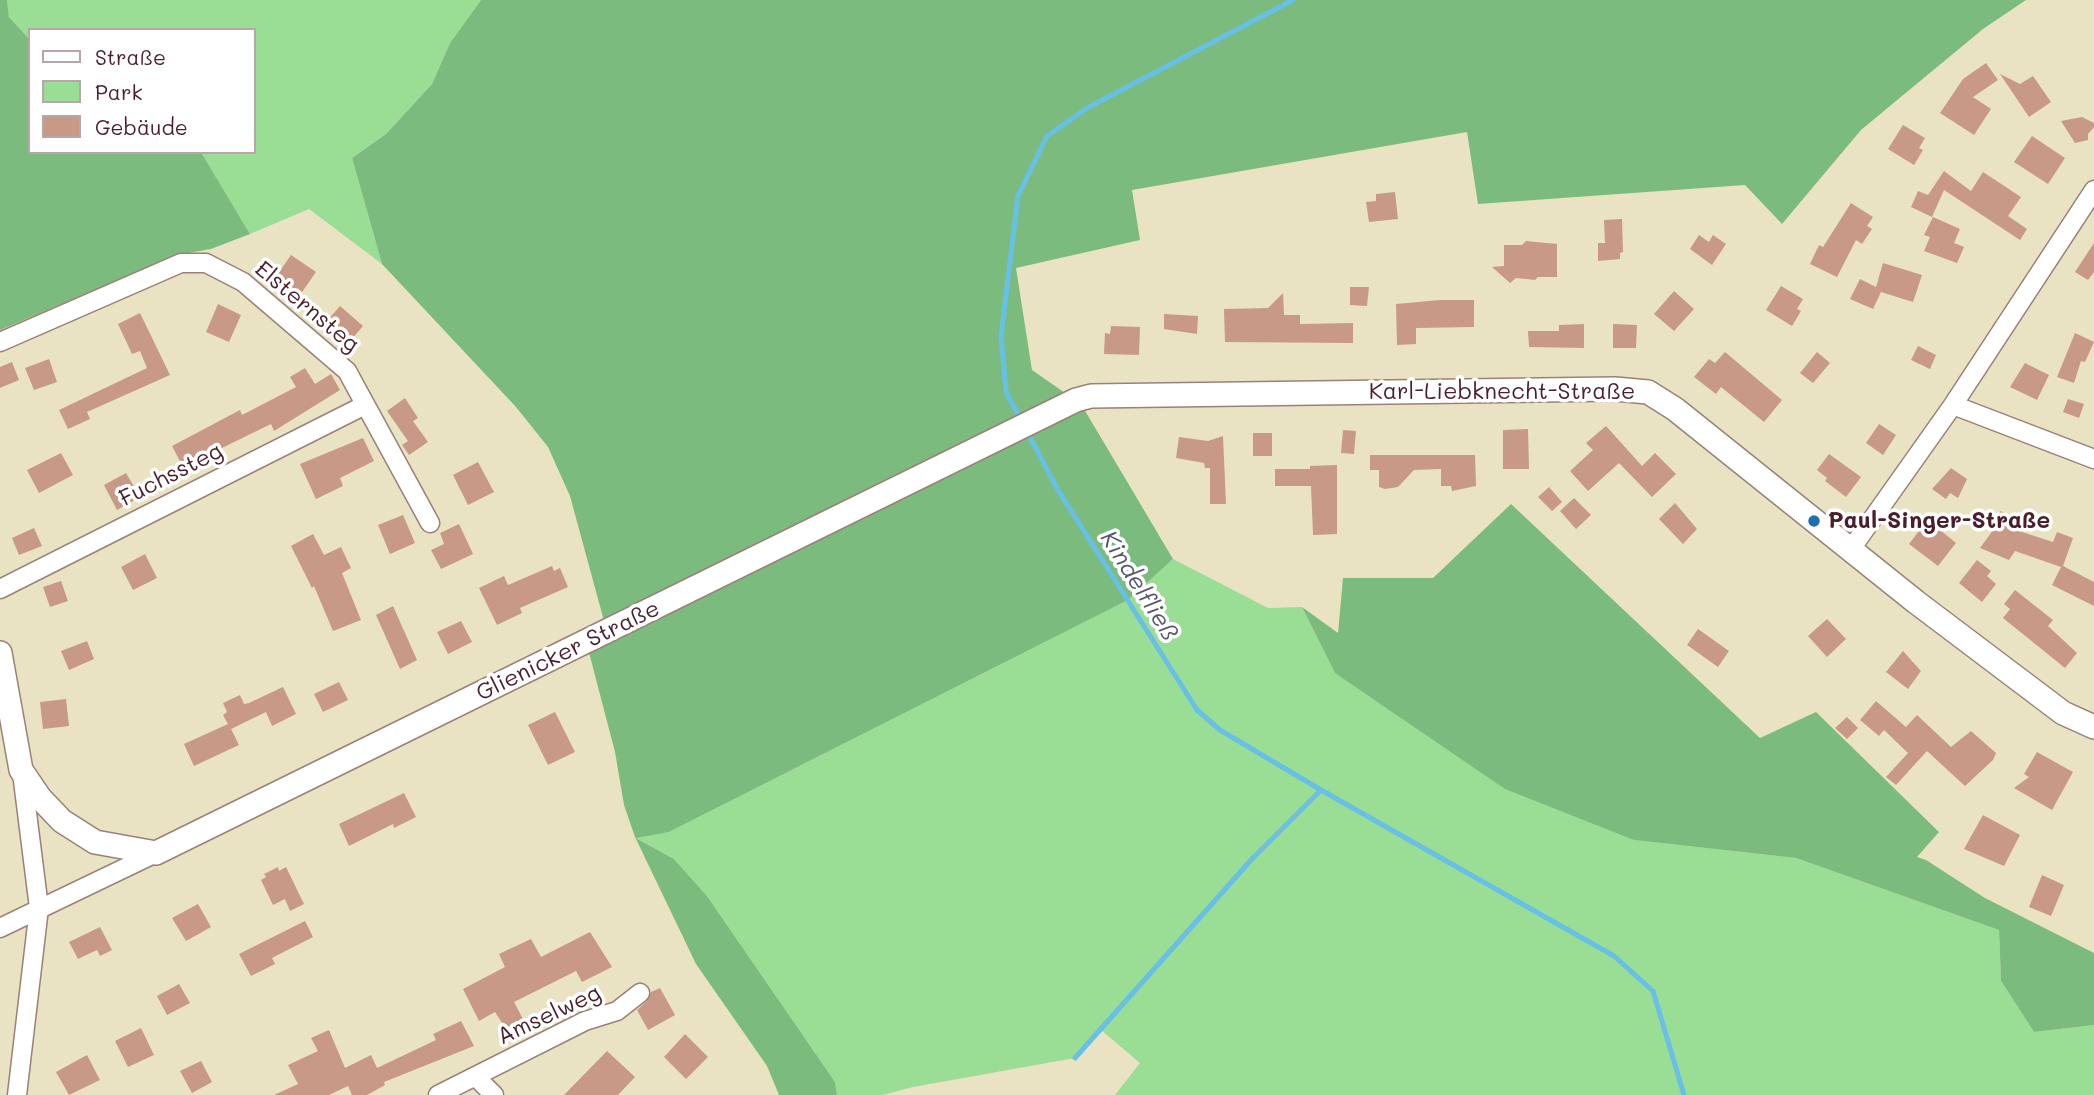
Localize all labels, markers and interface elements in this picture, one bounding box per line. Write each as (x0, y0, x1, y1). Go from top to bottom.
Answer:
legend (28, 28, 256, 154)
text: Straße (95, 43, 166, 70)
text: Park (95, 78, 143, 105)
text: Gebäude (95, 113, 188, 140)
street label: Elsternsteg (249, 255, 365, 359)
street label: Karl-Liebknecht-Straße (1369, 378, 1635, 406)
street label: Fuchssteg (115, 437, 227, 513)
place label: Paul-Singer-Straße (1828, 507, 2050, 535)
marker: Paul-Singer-Straße (1806, 513, 1822, 529)
water label: Kindelfließ (1094, 526, 1184, 646)
street label: Glienicker Straße (472, 595, 664, 707)
street label: Amselweg (493, 979, 605, 1051)

